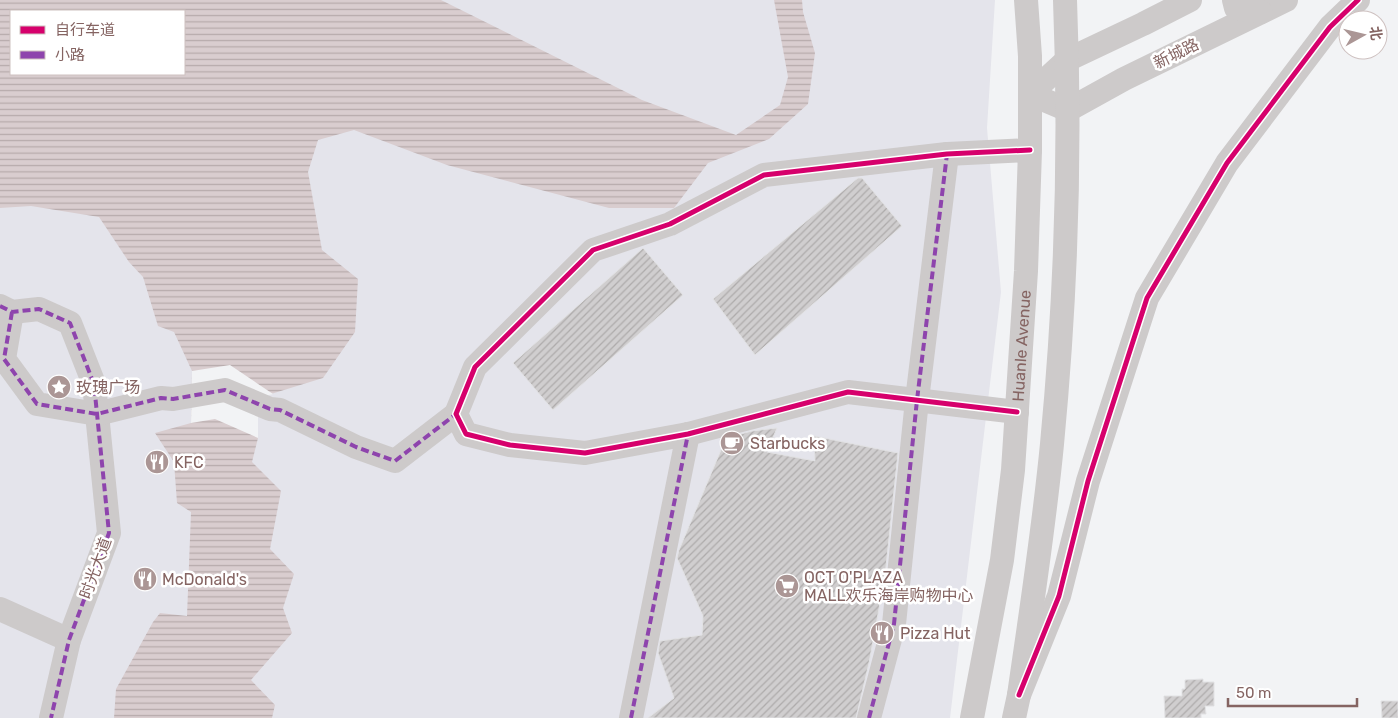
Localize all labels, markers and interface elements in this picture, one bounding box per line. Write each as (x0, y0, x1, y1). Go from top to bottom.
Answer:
legend (10, 10, 185, 75)
north arrow (1338, 10, 1388, 60)
text: 自行车道 (55, 21, 115, 39)
text: 北 (1366, 25, 1385, 41)
street label: 新城路 (1150, 34, 1202, 73)
text: 小路 (55, 46, 85, 64)
street label: Huanle Avenue (1008, 289, 1035, 402)
place icon: 玫瑰广场 (46, 374, 72, 400)
place label: 玫瑰广场 (76, 378, 140, 397)
cafe icon: Starbucks (719, 430, 745, 456)
place label: Starbucks (750, 434, 825, 453)
restaurant icon: KFC (144, 449, 170, 475)
place label: KFC (174, 453, 204, 472)
street label: 时光大道 (76, 535, 115, 601)
restaurant icon: McDonald's (132, 566, 158, 592)
place label: OCT O'PLAZA MALL欢乐海岸购物中心 (804, 568, 973, 605)
place label: McDonald's (162, 570, 247, 589)
supermarket icon: OCT O'PLAZA MALL欢乐海岸购物中心 (774, 573, 800, 599)
restaurant icon: Pizza Hut (869, 620, 895, 646)
place label: Pizza Hut (900, 624, 971, 643)
scale bar (1228, 676, 1357, 708)
text: 50 m (1236, 684, 1271, 702)

